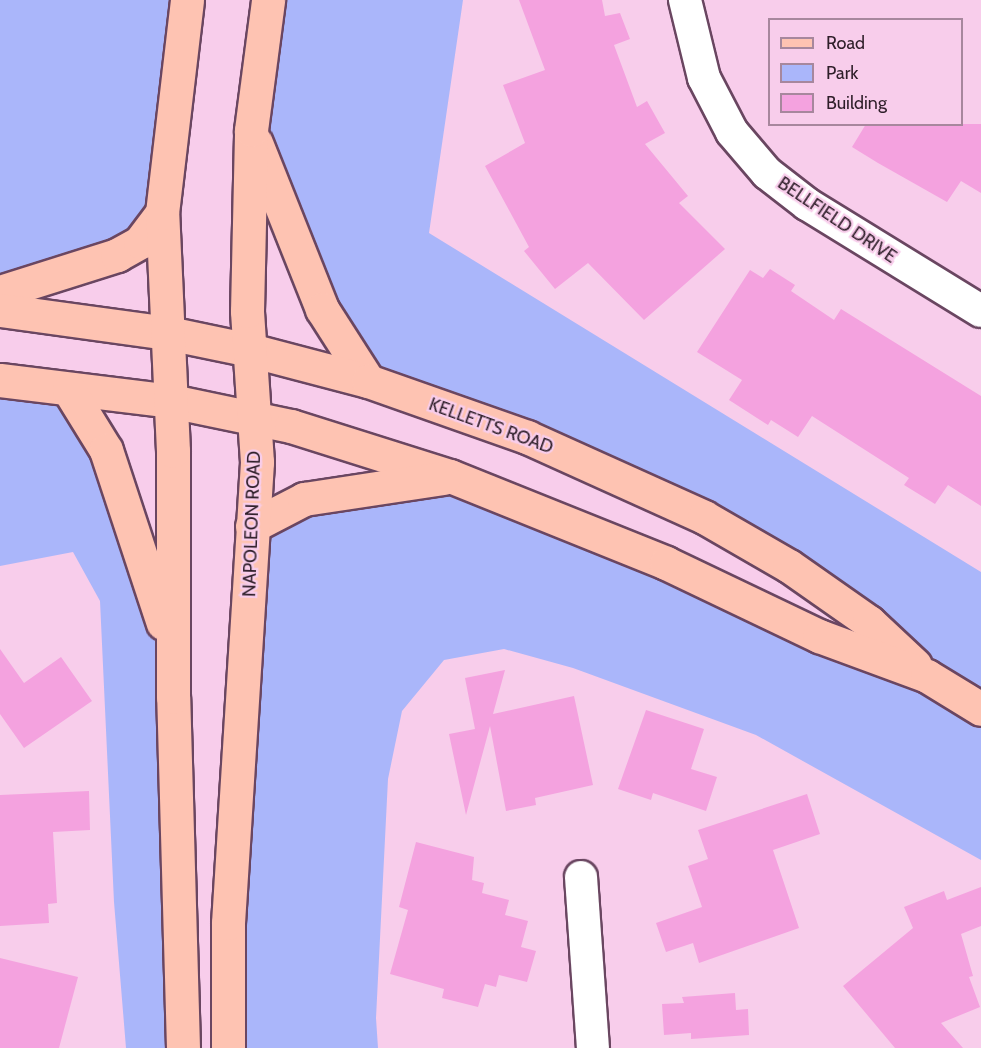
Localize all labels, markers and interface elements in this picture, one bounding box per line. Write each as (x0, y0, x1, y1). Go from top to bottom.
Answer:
legend (768, 18, 963, 126)
text: Road (826, 32, 865, 54)
text: Park (826, 62, 858, 84)
text: Building (826, 92, 887, 114)
street label: BELLFIELD DRIVE (774, 172, 900, 268)
street label: KELLETTS ROAD (426, 394, 556, 458)
street label: NAPOLEON ROAD (239, 451, 265, 597)

